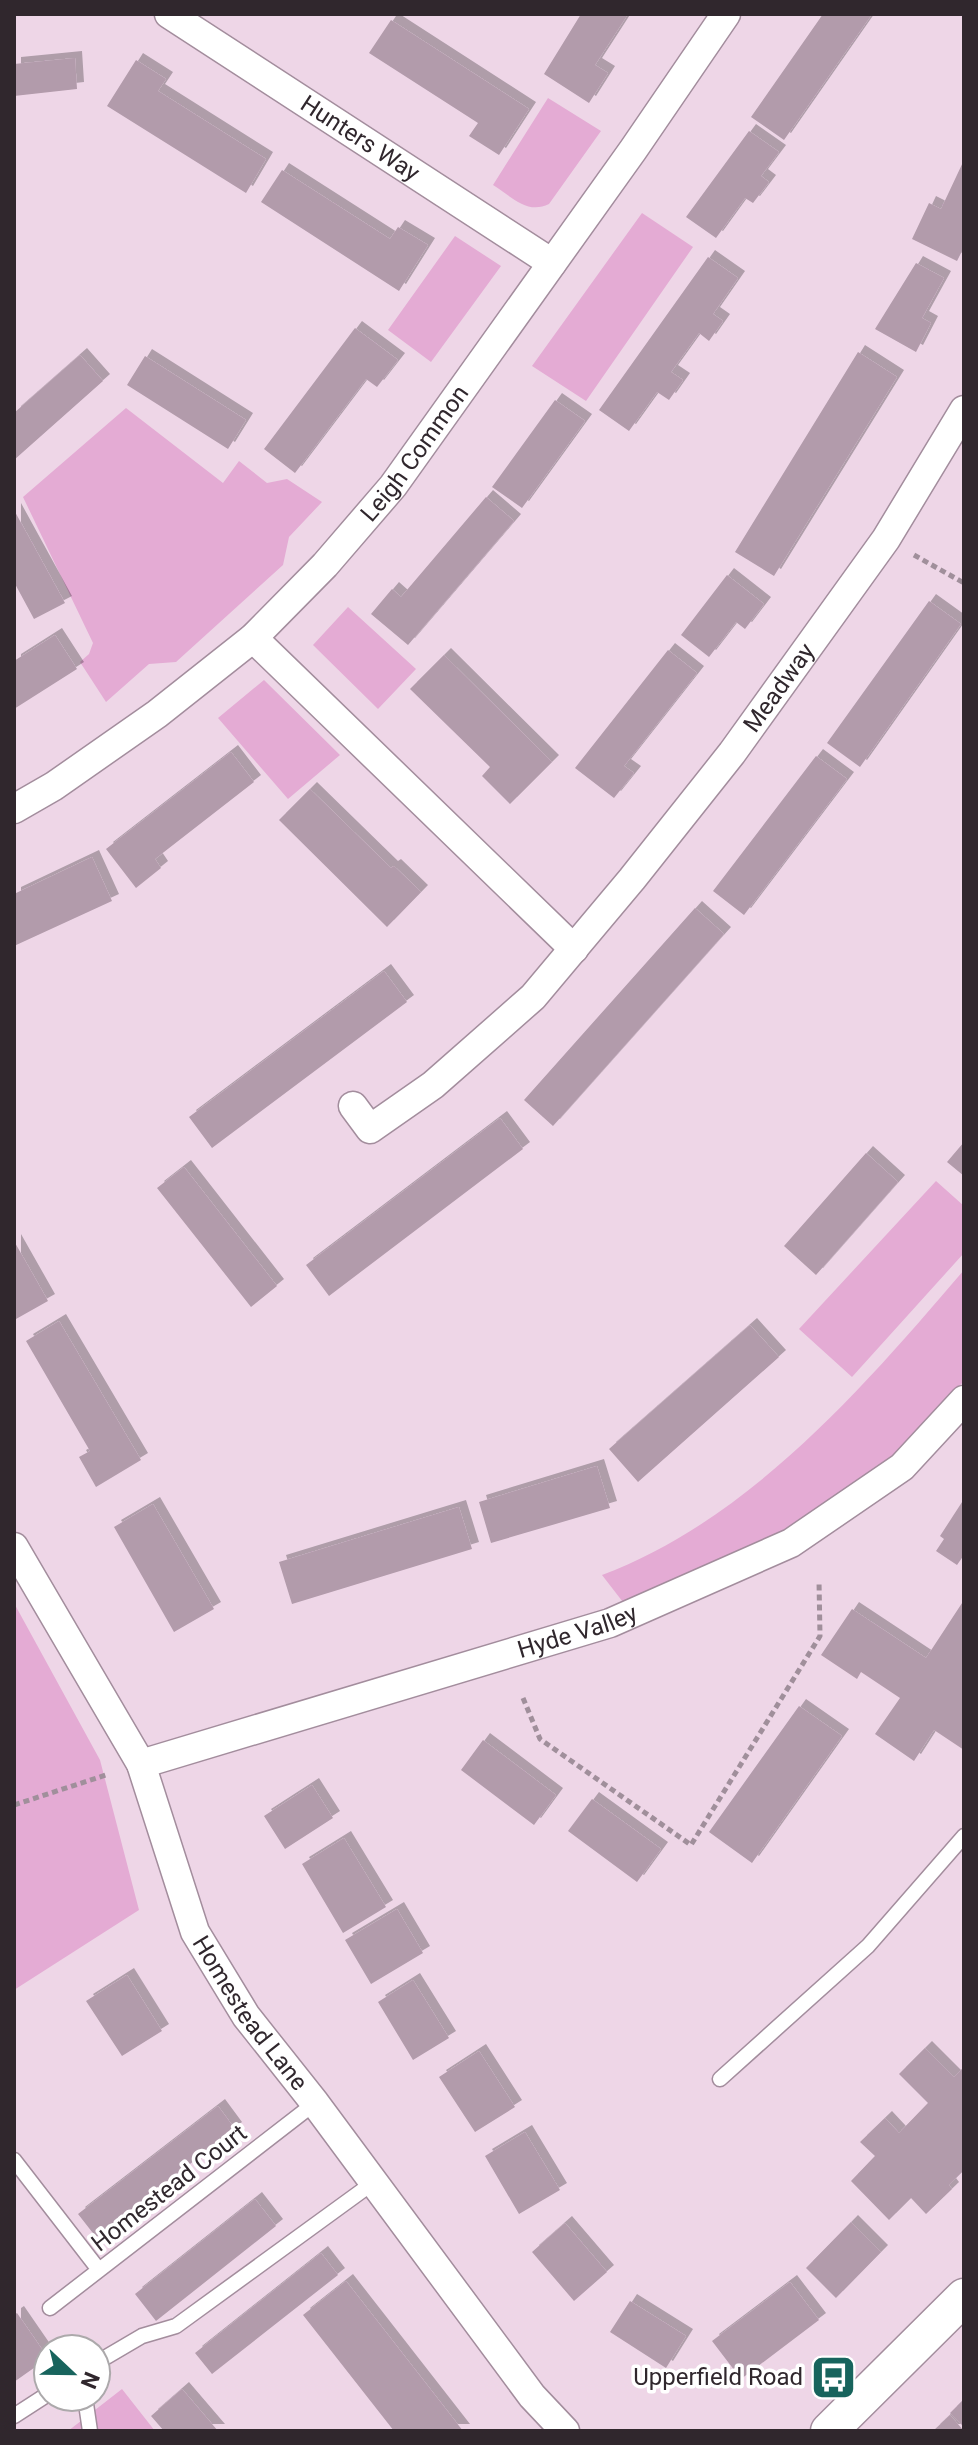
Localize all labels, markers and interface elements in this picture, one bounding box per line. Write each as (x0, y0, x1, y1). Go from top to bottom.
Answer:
street label: Hunters Way (296, 90, 425, 187)
street label: Leigh Common (355, 380, 474, 527)
street label: Meadway (738, 637, 821, 738)
street label: Hyde Valley (514, 1599, 642, 1664)
street label: Homestead Lane (187, 1931, 313, 2096)
street label: Homestead Court (86, 2119, 252, 2257)
north arrow (32, 2333, 112, 2413)
bus stop icon: Upperfield Road (810, 2353, 858, 2401)
place label: Upperfield Road (633, 2363, 803, 2391)
text: N (76, 2368, 105, 2392)

